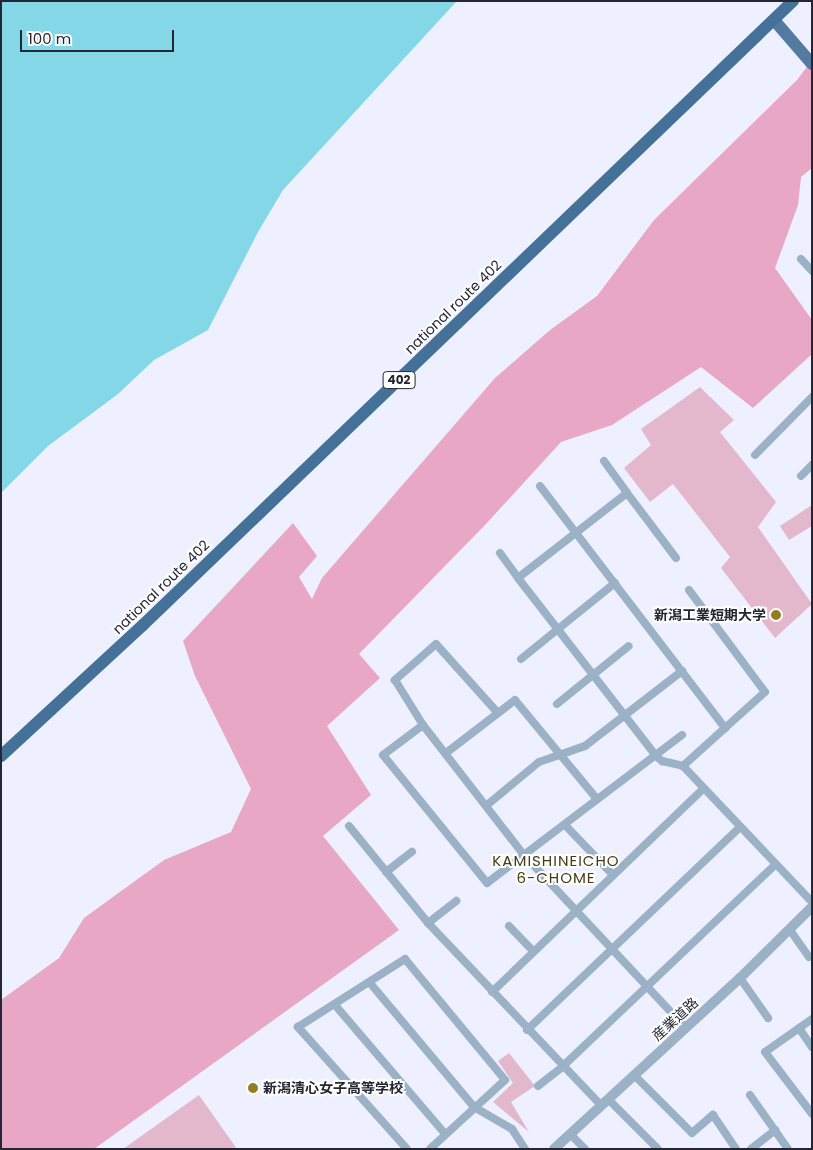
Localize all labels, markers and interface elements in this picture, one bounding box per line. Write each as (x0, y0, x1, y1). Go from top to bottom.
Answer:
scale bar (22, 20, 176, 52)
text: 100 m (28, 28, 71, 49)
street label: national route 402 (401, 257, 505, 357)
road number: 402 (382, 370, 416, 390)
street label: national route 402 (109, 537, 213, 637)
place label: 新潟工業短期大学 (654, 607, 766, 623)
marker: 新潟工業短期大学 (770, 609, 782, 621)
district label: KAMISHINEICHO 6-CHOME (491, 851, 621, 886)
street label: 産業道路 (649, 994, 701, 1044)
place label: 新潟清心女子高等学校 (263, 1080, 403, 1096)
marker: 新潟清心女子高等学校 (247, 1082, 259, 1094)

